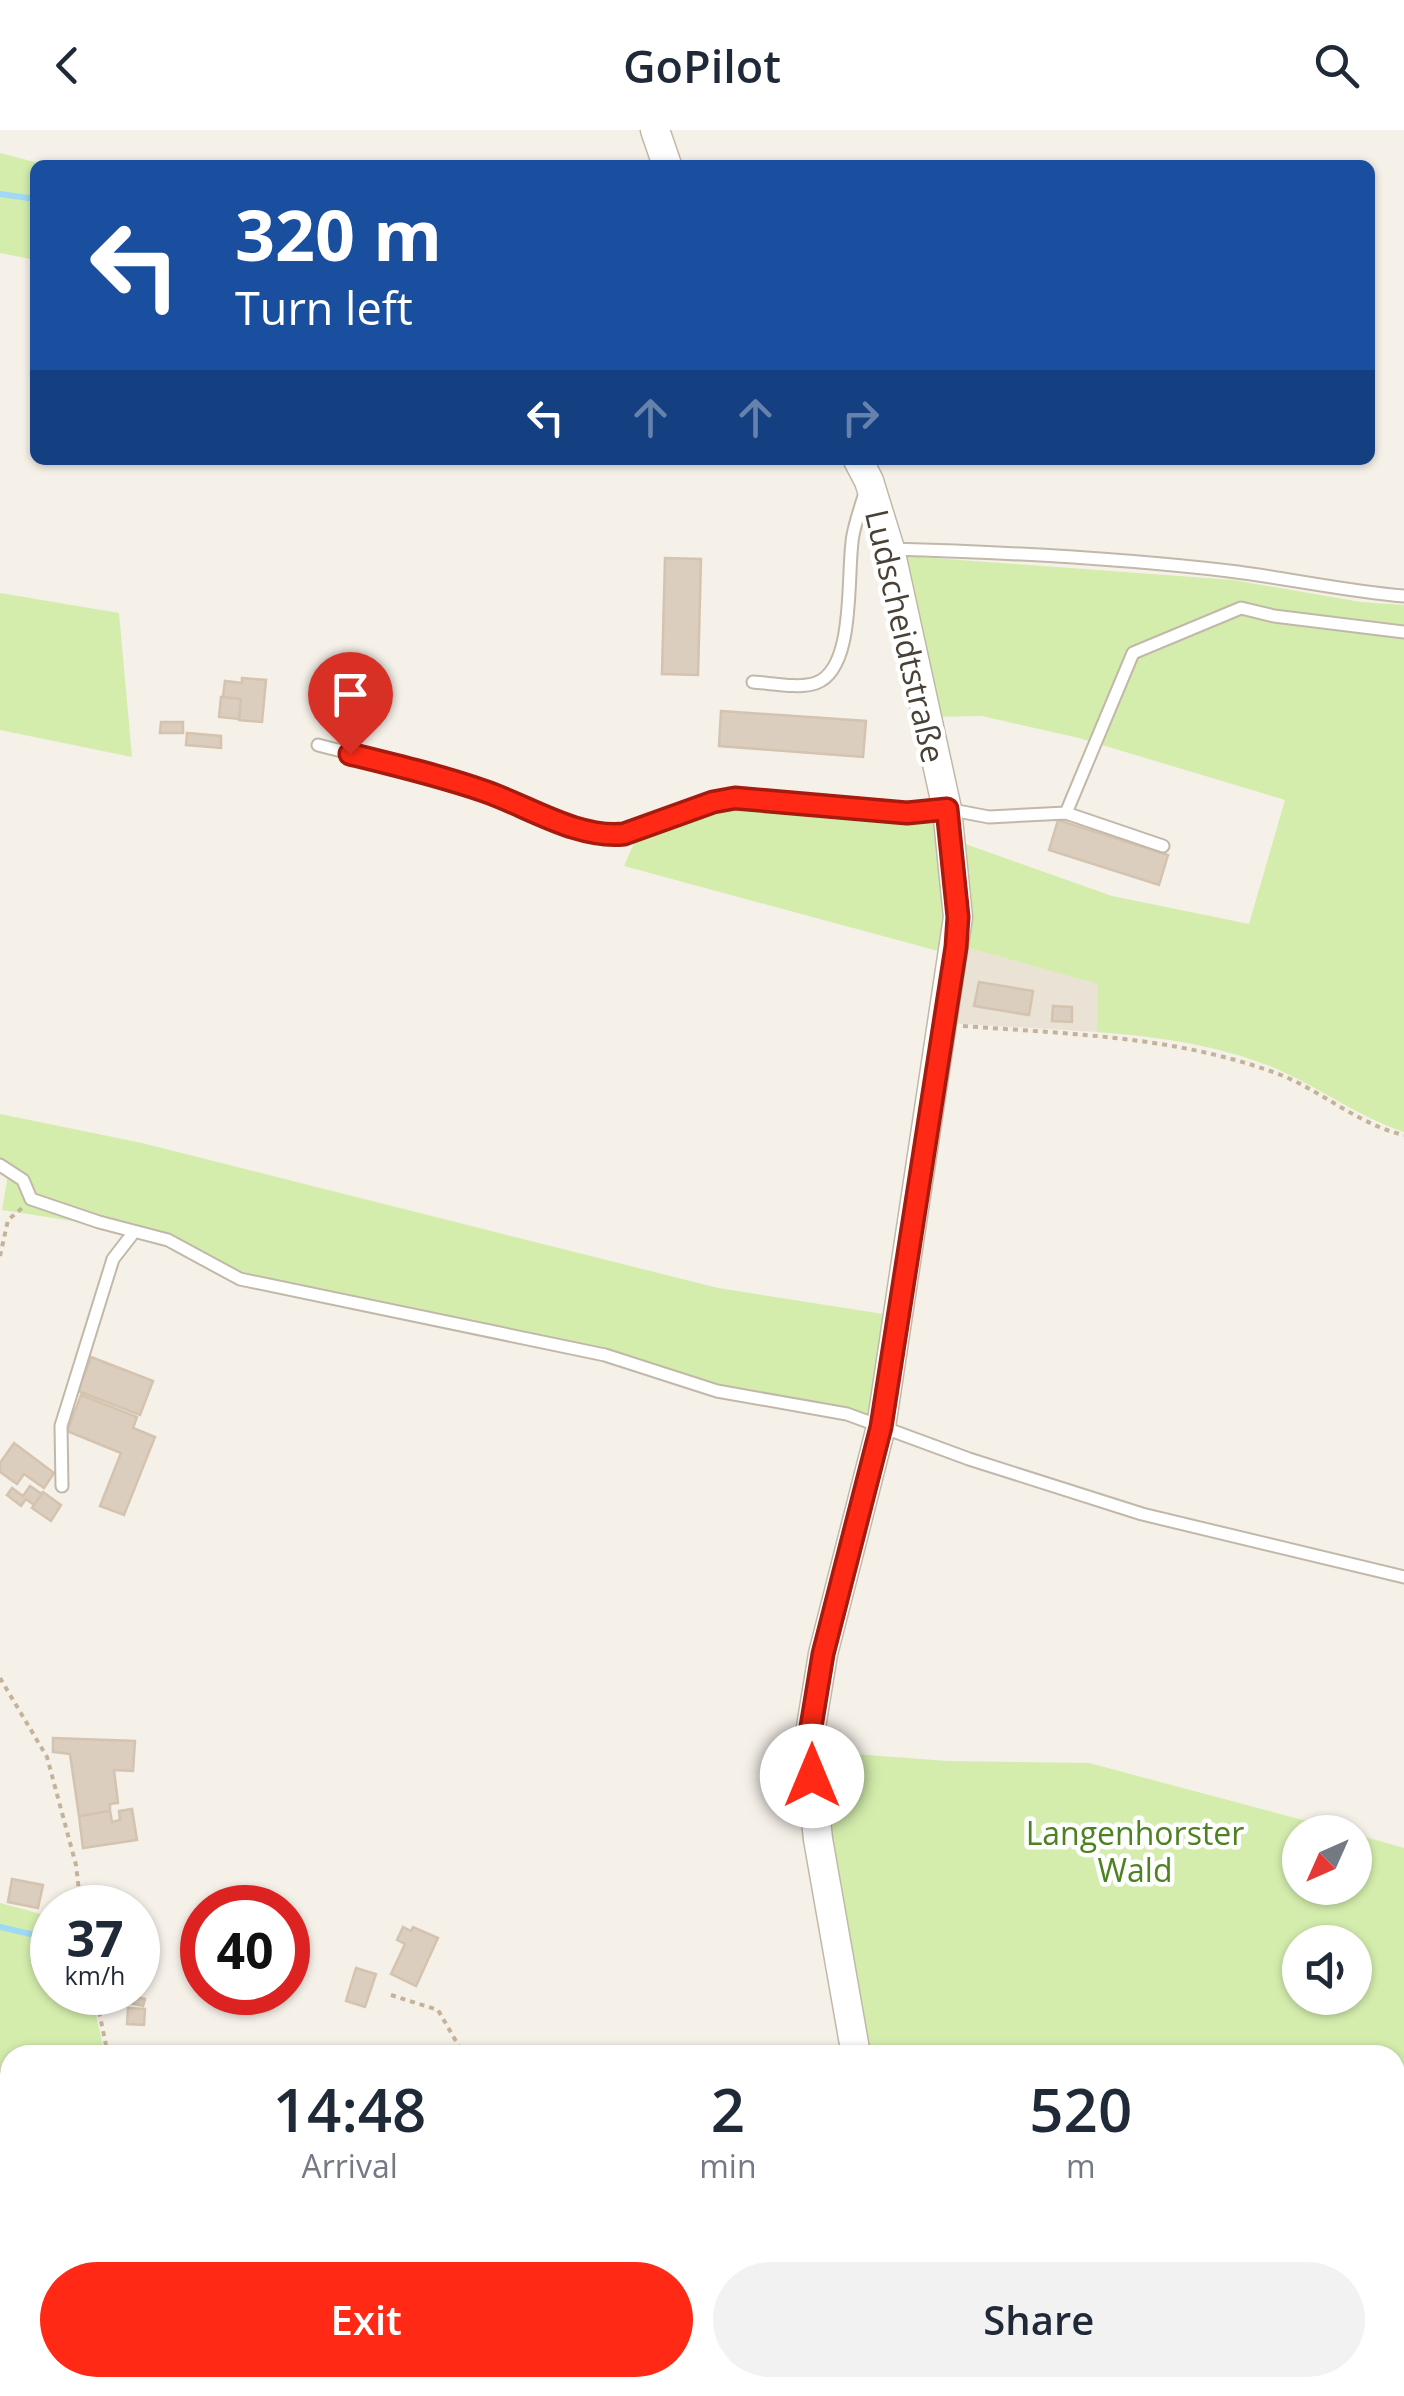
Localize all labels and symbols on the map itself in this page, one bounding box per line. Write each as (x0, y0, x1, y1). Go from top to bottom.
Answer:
street label: Ludscheidtstraße (856, 505, 956, 767)
pin (308, 652, 393, 755)
position arrow (760, 1724, 864, 1828)
park label: Langenhorster Wald (1026, 1811, 1244, 1891)
north arrow (1282, 1815, 1372, 1905)
speed limit sign: 40 (180, 1885, 310, 2015)

